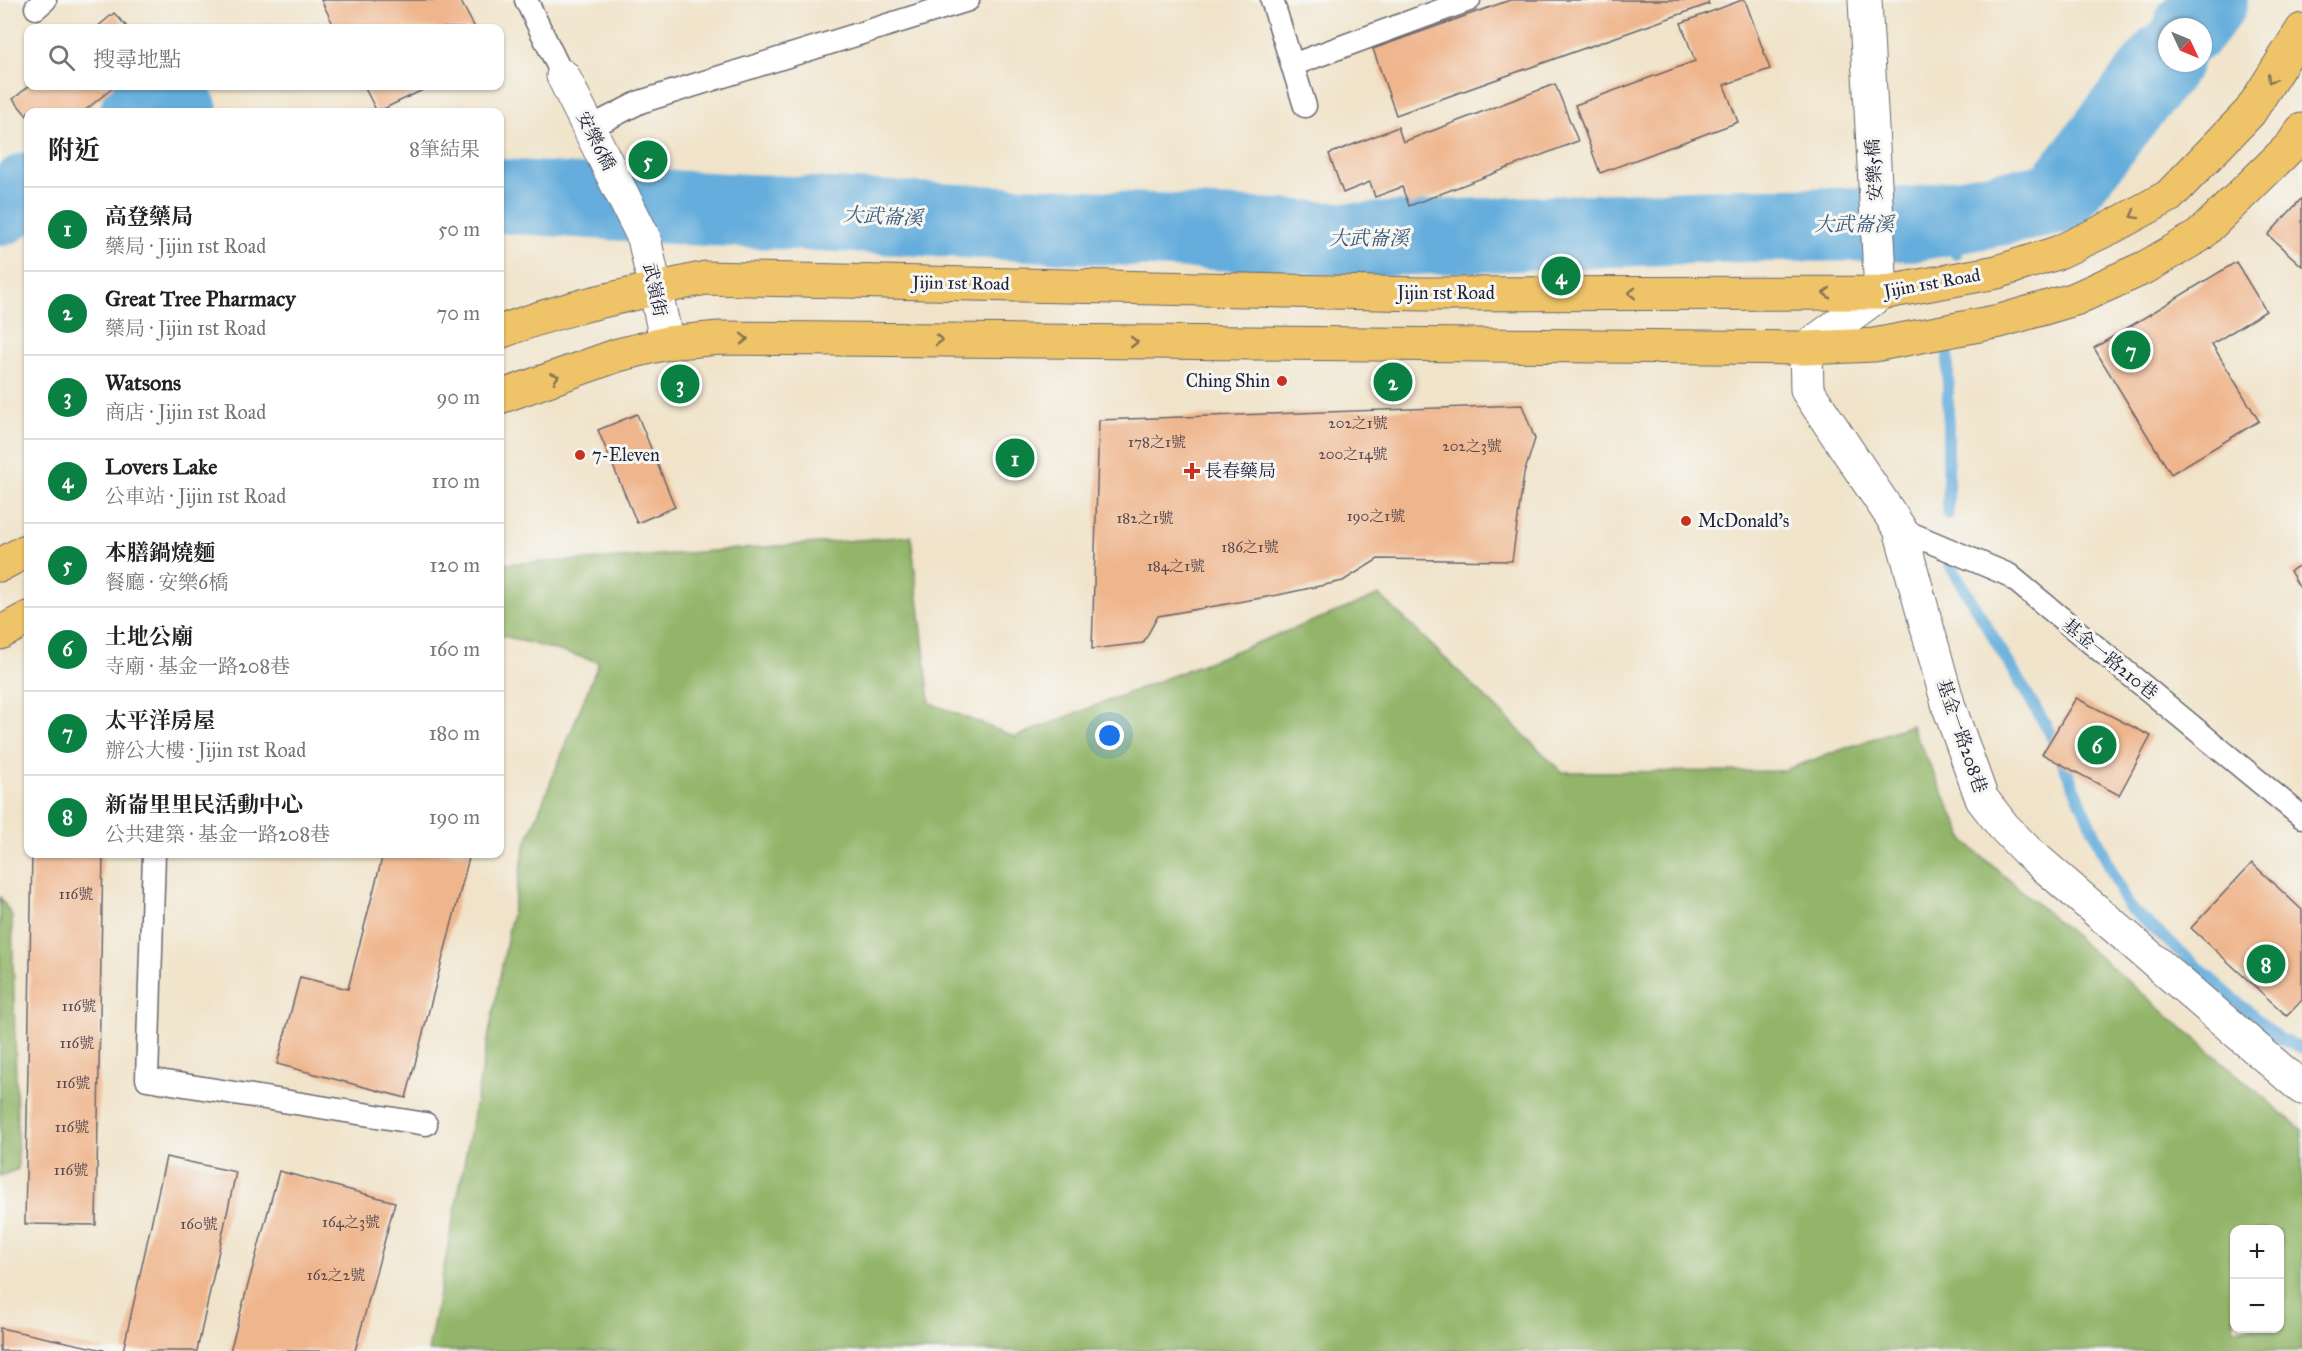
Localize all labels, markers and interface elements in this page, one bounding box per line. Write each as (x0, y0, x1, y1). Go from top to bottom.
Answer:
north arrow (2158, 18, 2212, 72)
search box (24, 24, 504, 90)
icon: search (45, 41, 78, 74)
text: 搜尋地點 (93, 46, 181, 73)
one-way arrow (2267, 73, 2278, 84)
street label: 安樂6橋 (572, 108, 620, 174)
text: 附近 (48, 134, 100, 166)
text: 8筆結果 (409, 137, 480, 161)
pin: 5 (628, 138, 668, 182)
street label: 安樂5橋 (1861, 138, 1887, 202)
water label: 大武崙溪 (842, 202, 926, 230)
text: 高登藥局 (105, 203, 193, 230)
one-way arrow (2130, 208, 2140, 219)
water label: 大武崙溪 (1814, 212, 1896, 236)
text: 1 (64, 217, 71, 241)
text: 50 m (438, 217, 480, 241)
water label: 大武崙溪 (1329, 226, 1411, 250)
text: 藥局 · Jijin 1st Road (105, 234, 266, 258)
pin: 4 (1542, 254, 1580, 298)
street label: 武嶺街 (639, 261, 671, 319)
street label: Jijin 1st Road (1880, 264, 1982, 304)
street label: Jijin 1st Road (910, 271, 1010, 296)
street label: Jijin 1st Road (1395, 282, 1495, 305)
text: Great Tree Pharmacy (105, 285, 296, 312)
one-way arrow (1627, 287, 1636, 300)
one-way arrow (1822, 287, 1831, 299)
text: 2 (63, 301, 72, 325)
text: 70 m (437, 301, 480, 325)
text: 藥局 · Jijin 1st Road (105, 316, 266, 340)
pin: 7 (2112, 328, 2150, 372)
one-way arrow (740, 332, 749, 345)
one-way arrow (935, 334, 944, 346)
one-way arrow (1130, 336, 1139, 348)
pin: 2 (1374, 360, 1412, 404)
pin: 3 (660, 362, 700, 406)
text: Watsons (105, 369, 181, 396)
place label: Ching Shin (1186, 370, 1270, 393)
one-way arrow (549, 372, 560, 385)
marker: Ching Shin (1275, 374, 1289, 388)
text: 3 (64, 385, 72, 409)
text: 90 m (437, 385, 480, 409)
text: 商店 · Jijin 1st Road (105, 400, 266, 424)
house number: 202之1號 (1328, 414, 1388, 432)
house number: 178之1號 (1128, 433, 1186, 451)
pin: 1 (996, 436, 1034, 480)
house number: 202之3號 (1442, 437, 1502, 455)
place label: 7-Eleven (592, 444, 660, 466)
house number: 200之14號 (1318, 445, 1388, 463)
marker: 7-Eleven (573, 448, 587, 462)
text: Lovers Lake (105, 453, 218, 480)
place label: 長春藥局 (1204, 460, 1276, 482)
marker: 長春藥局 (1185, 464, 1199, 478)
text: 4 (62, 469, 73, 493)
text: 110 m (432, 469, 480, 493)
text: 公車站 · Jijin 1st Road (105, 484, 286, 508)
house number: 190之1號 (1347, 507, 1405, 525)
house number: 182之1號 (1116, 509, 1174, 527)
place label: McDonald's (1698, 510, 1789, 532)
marker: McDonald's (1679, 514, 1693, 528)
house number: 186之1號 (1221, 538, 1279, 556)
text: 本膳鍋燒麵 (105, 539, 215, 566)
text: 5 (63, 553, 72, 577)
text: 120 m (429, 553, 480, 577)
house number: 184之1號 (1147, 557, 1205, 575)
text: 餐廳 · 安樂6橋 (105, 570, 228, 594)
street label: 基金一路210巷 (2058, 614, 2162, 704)
text: 土地公廟 (105, 623, 193, 650)
text: 6 (62, 637, 73, 661)
text: 160 m (429, 637, 480, 661)
text: 寺廟 · 基金一路208巷 (105, 654, 290, 678)
street label: 基金一路208巷 (1932, 676, 1992, 796)
text: 太平洋房屋 (105, 707, 215, 734)
text: 7 (62, 721, 73, 745)
text: 180 m (429, 721, 480, 745)
your location (1095, 721, 1124, 750)
pin: 6 (2078, 722, 2116, 768)
text: 辦公大樓 · Jijin 1st Road (105, 738, 306, 762)
text: 新崙里里民活動中心 (105, 791, 303, 818)
text: 8 (62, 805, 73, 829)
text: 190 m (429, 805, 480, 829)
text: 公共建築 · 基金一路208巷 (105, 822, 330, 846)
house number: 116號 (59, 885, 93, 903)
pin: 8 (2246, 942, 2286, 986)
house number: 116號 (62, 997, 96, 1015)
house number: 116號 (60, 1034, 94, 1052)
house number: 116號 (56, 1074, 90, 1092)
house number: 116號 (55, 1118, 89, 1136)
house number: 116號 (54, 1161, 88, 1179)
house number: 164之3號 (322, 1213, 380, 1231)
house number: 160號 (180, 1215, 218, 1233)
map controls (2230, 1225, 2284, 1333)
button: + (2230, 1225, 2284, 1279)
house number: 162之2號 (307, 1266, 365, 1284)
button: − (2230, 1279, 2284, 1333)

